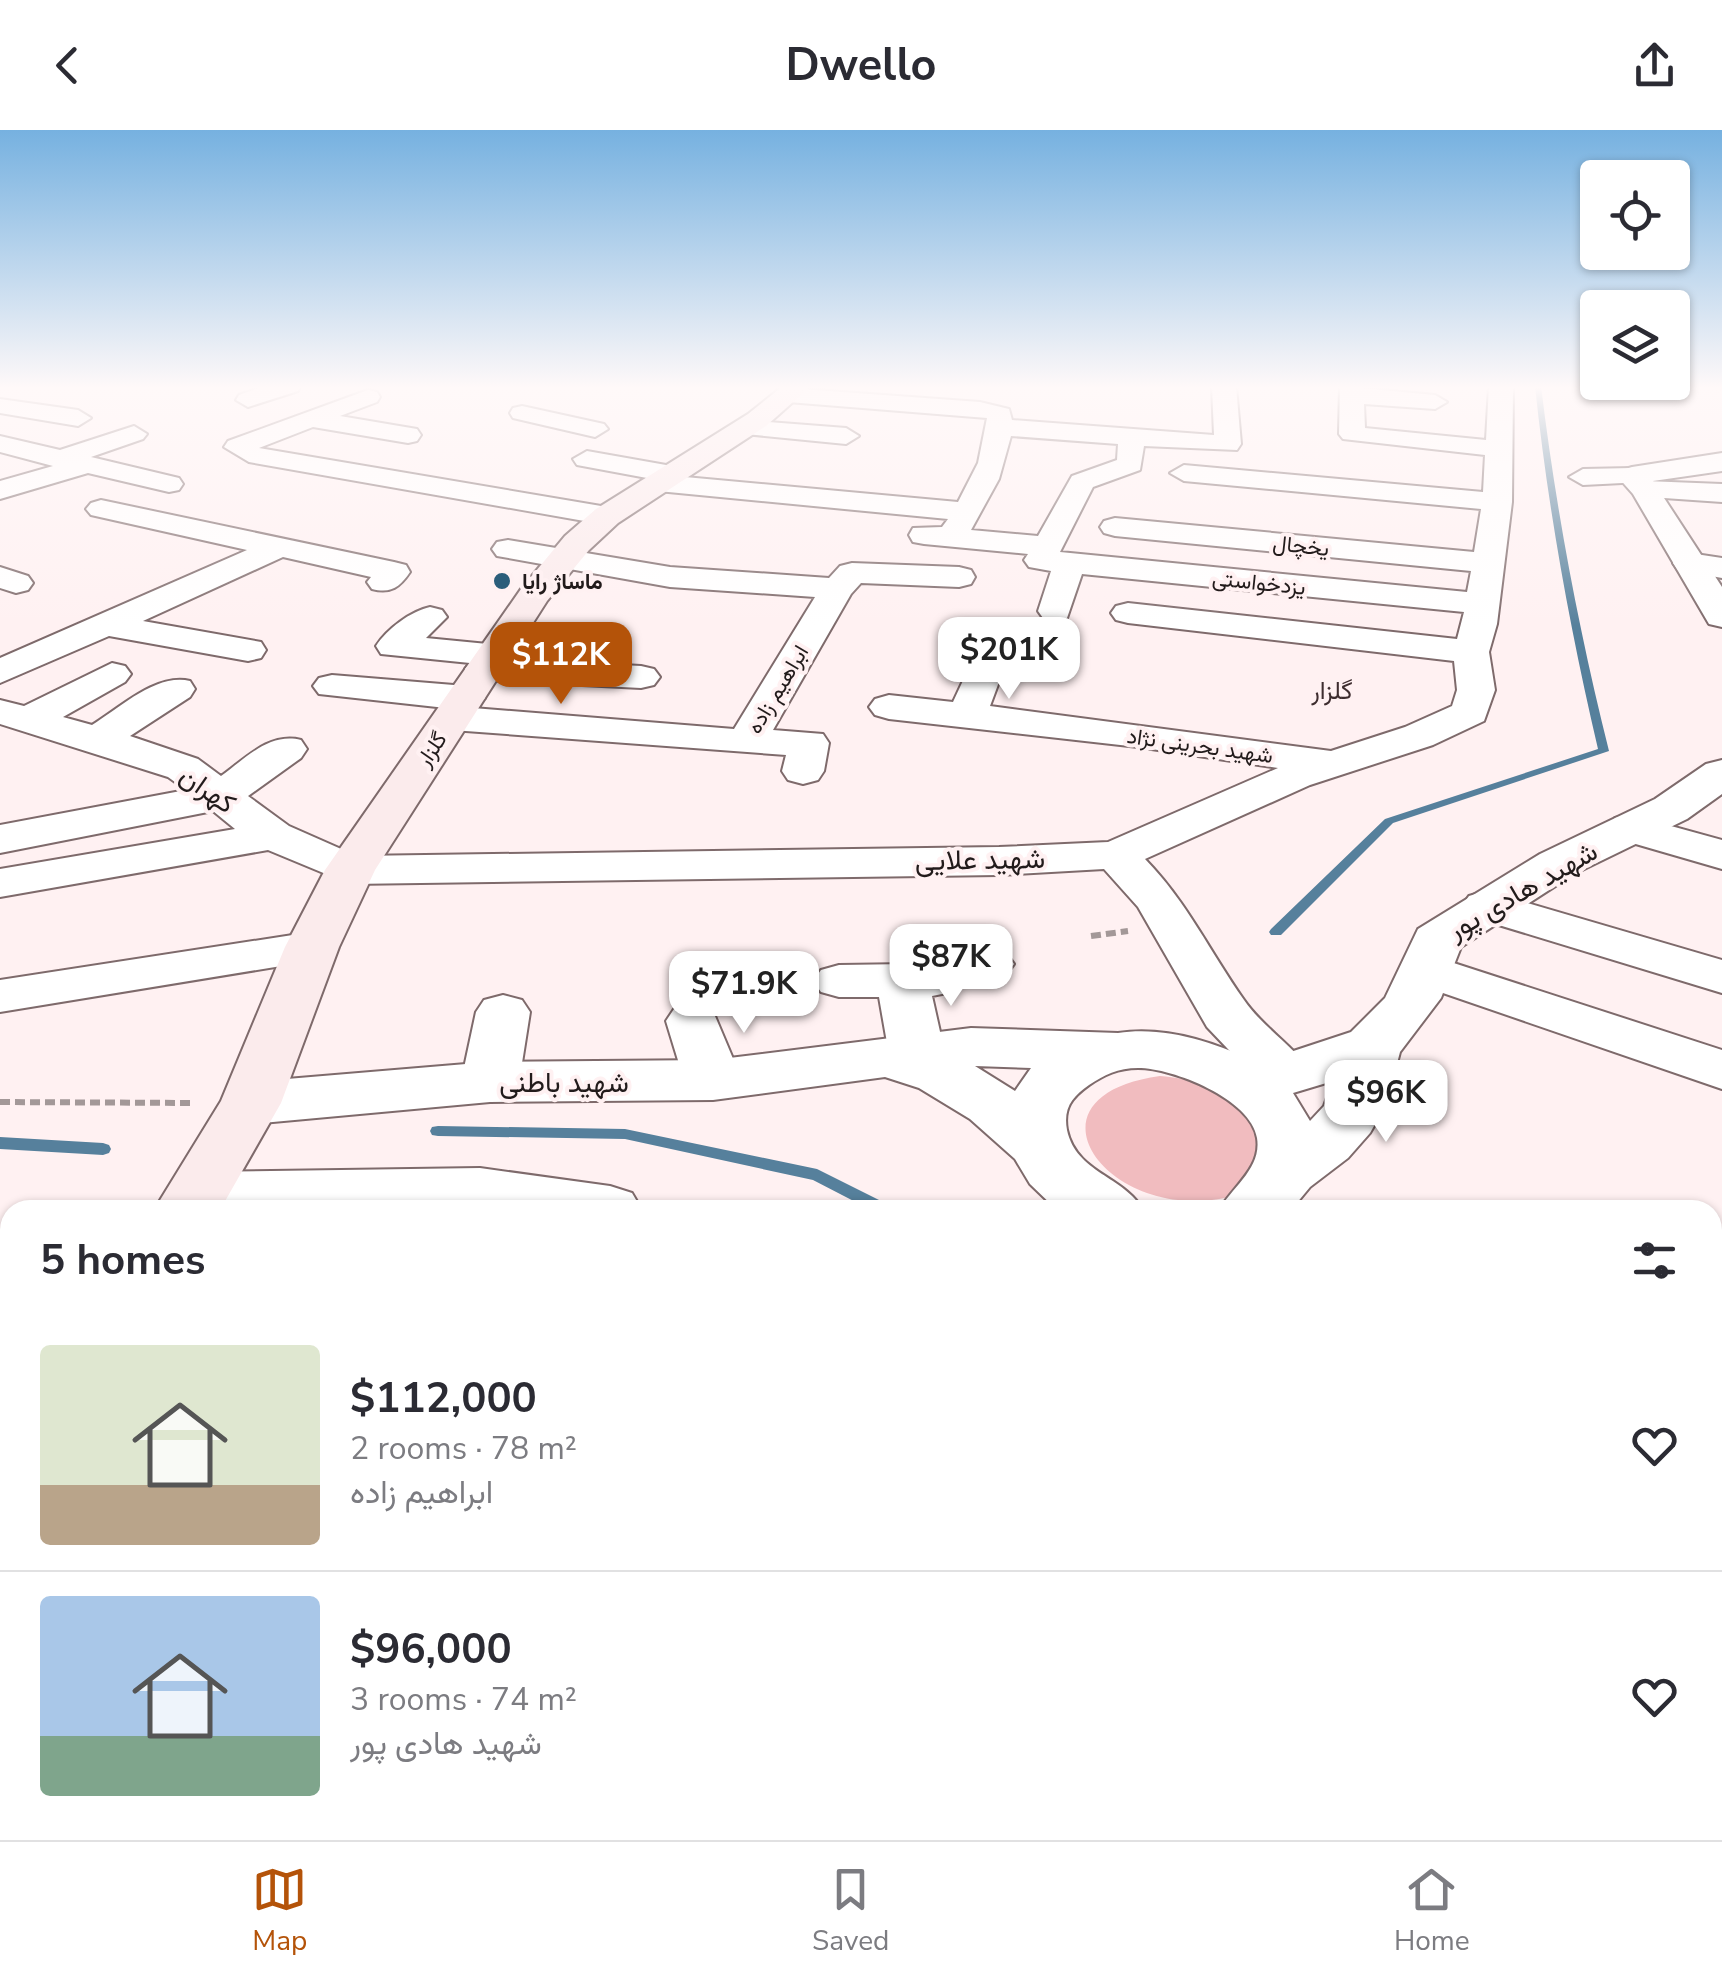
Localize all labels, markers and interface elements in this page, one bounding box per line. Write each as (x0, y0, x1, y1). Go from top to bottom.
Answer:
text: Dwello (785, 35, 937, 96)
icon: back (40, 38, 95, 93)
icon: share (1627, 38, 1682, 93)
map controls (1580, 160, 1690, 400)
button: locate (1580, 160, 1690, 270)
button: layers (1580, 290, 1690, 400)
street label: یخچال (1271, 528, 1331, 564)
street label: یزدخواستی (1211, 563, 1307, 603)
place label: ماساژ رایا (522, 567, 603, 597)
marker: ماساژ رایا (491, 570, 513, 592)
pin: $201K (939, 617, 1079, 702)
pin: $112K (491, 622, 631, 707)
text: $201K (960, 628, 1058, 671)
text: $112K (512, 633, 610, 676)
street label: ابراهیم زاده (740, 640, 816, 739)
district label: گلزار (1310, 674, 1353, 708)
street label: شهید بحرینی نژاد (1125, 721, 1275, 771)
street label: گلزار (409, 726, 455, 774)
street label: کهران (172, 757, 243, 823)
street label: شهید هادی پور (1440, 832, 1605, 950)
street label: شهید علایی (914, 840, 1046, 880)
pin: $87K (892, 924, 1010, 1009)
text: $87K (912, 935, 990, 978)
pin: $71.9K (663, 951, 825, 1036)
text: $71.9K (691, 962, 797, 1005)
pin: $96K (1327, 1060, 1445, 1145)
street label: شهید باطنی (499, 1064, 629, 1102)
text: $96K (1347, 1071, 1425, 1114)
text: 5 homes (40, 1232, 205, 1289)
icon: filters (1627, 1233, 1682, 1288)
text: $112,000 (350, 1370, 537, 1427)
icon: home (120, 1385, 240, 1505)
icon: heart (1627, 1418, 1682, 1473)
text: 2 rooms · 78 m² (350, 1427, 577, 1470)
text: ابراهیم زاده (350, 1471, 493, 1514)
text: $96,000 (350, 1621, 512, 1678)
icon: home (120, 1636, 240, 1756)
icon: heart (1627, 1669, 1682, 1724)
text: 3 rooms · 74 m² (350, 1678, 577, 1721)
text: شهید هادی پور (350, 1722, 542, 1765)
tab: Map (252, 1862, 307, 1960)
tab: Saved (812, 1862, 889, 1960)
tab: Home (1394, 1862, 1470, 1960)

